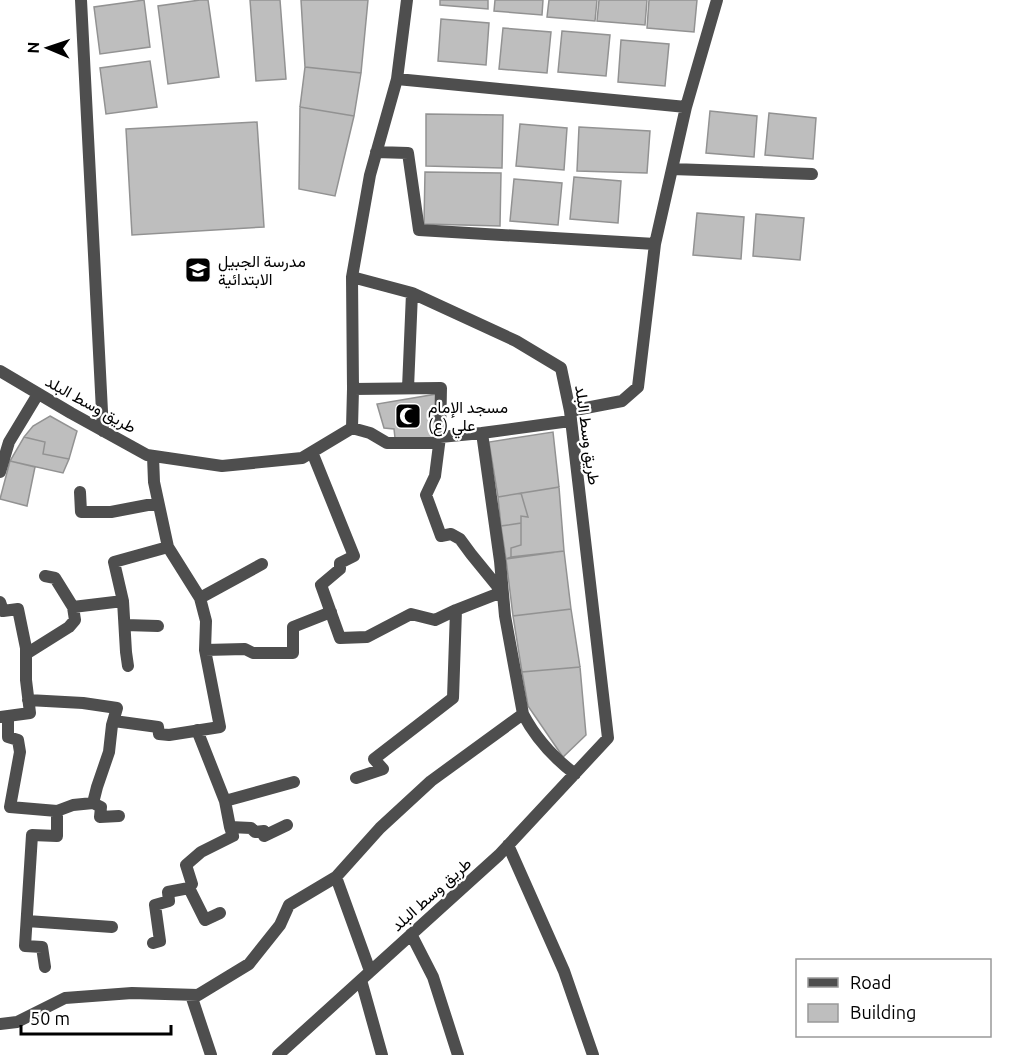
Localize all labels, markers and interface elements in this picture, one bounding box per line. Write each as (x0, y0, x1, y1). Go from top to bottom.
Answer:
north arrow (18, 18, 78, 78)
text: N (24, 41, 42, 54)
place label: مدرسة الجبيل الابتدائية (218, 252, 306, 289)
school or university icon: مدرسة الجبيل الابتدائية (183, 255, 213, 285)
street label: طريق وسط البلد (42, 372, 139, 438)
street label: طريق وسط البلد (570, 384, 604, 486)
place label: مسجد الإمام علي (ع) (428, 398, 508, 439)
mosque icon: مسجد الإمام علي (ع) (393, 401, 423, 431)
street label: طريق وسط البلد (388, 854, 476, 936)
legend (796, 959, 991, 1037)
text: Road (850, 972, 892, 992)
scale bar (21, 998, 171, 1036)
text: Building (850, 1002, 916, 1022)
text: 50 m (30, 1008, 70, 1028)

